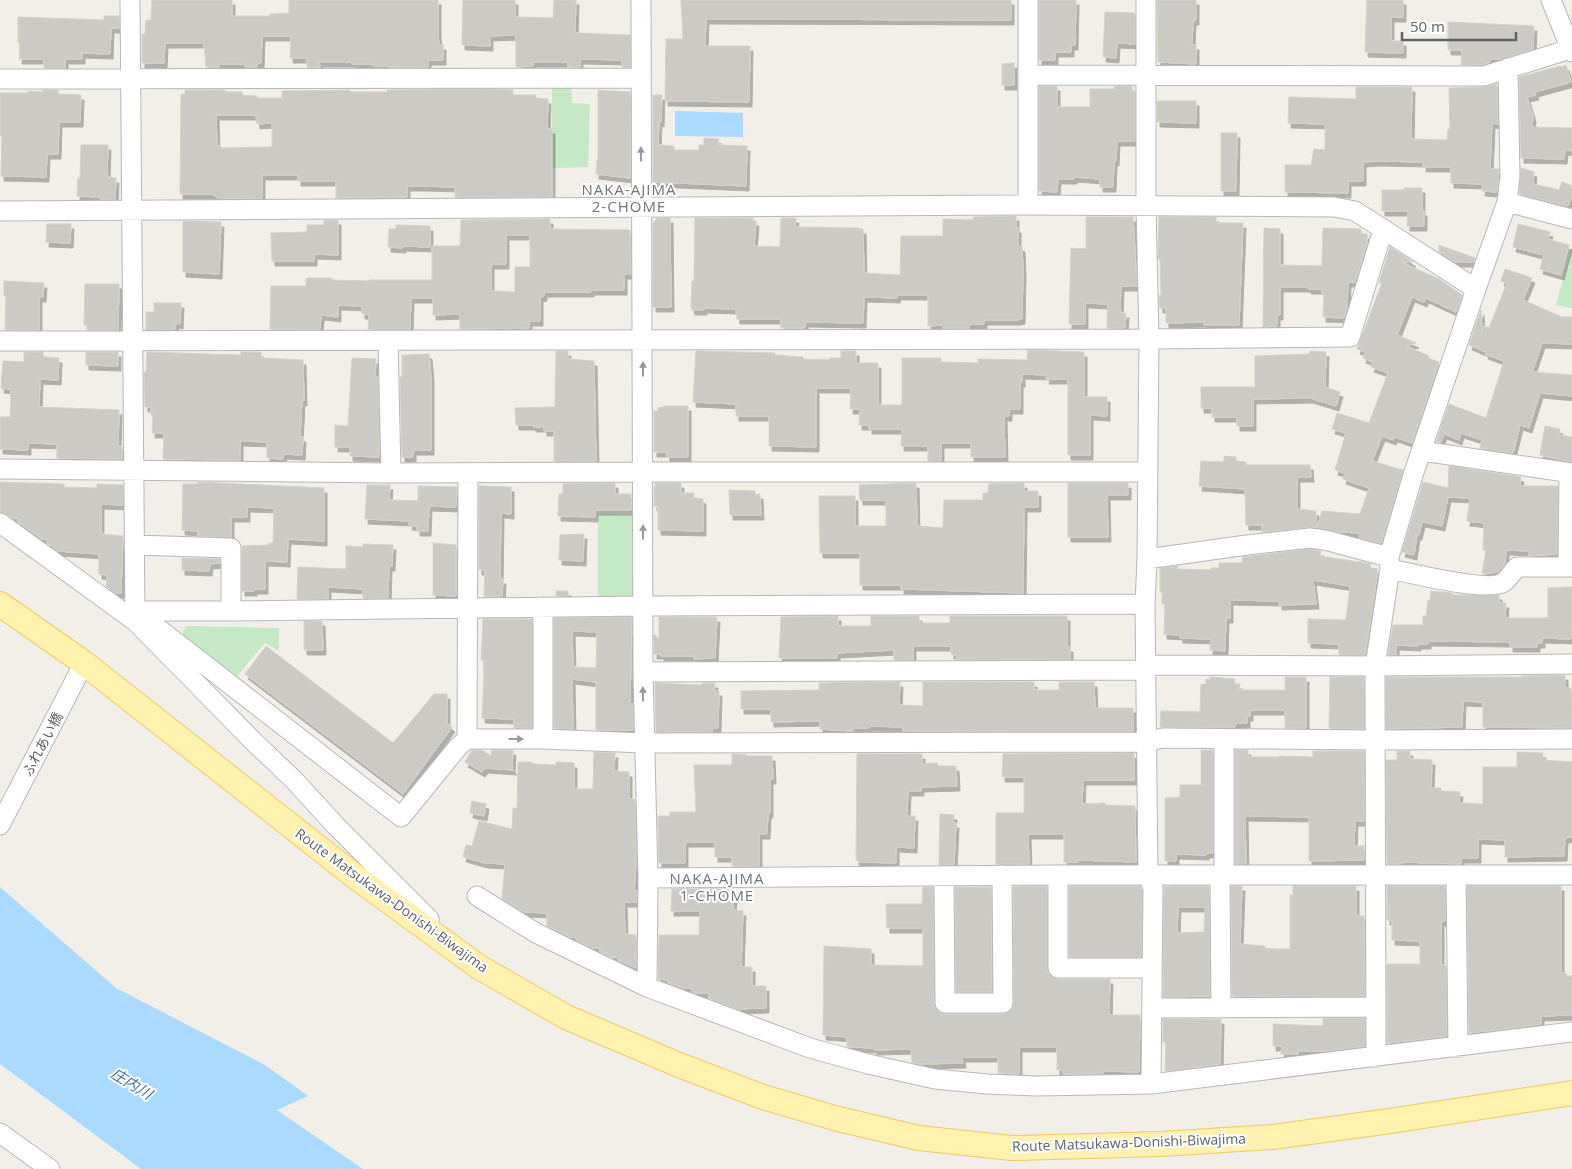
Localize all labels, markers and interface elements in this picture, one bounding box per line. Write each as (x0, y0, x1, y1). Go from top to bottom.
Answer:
scale bar (1402, 10, 1516, 42)
text: 50 m (1410, 16, 1445, 36)
one-way arrow (637, 146, 645, 162)
district label: NAKA-AJIMA 2-CHOME (582, 179, 676, 216)
one-way arrow (639, 361, 647, 377)
one-way arrow (639, 524, 647, 540)
one-way arrow (639, 686, 647, 702)
street label: ふれあい橋 (17, 709, 67, 779)
one-way arrow (508, 735, 524, 743)
street label: Route Matsukawa-Donishi-Biwajima (292, 824, 492, 976)
district label: NAKA-AJIMA 1-CHOME (670, 868, 764, 905)
water label: 庄内川 (108, 1063, 158, 1104)
street label: Route Matsukawa-Donishi-Biwajima (1012, 1128, 1246, 1156)

